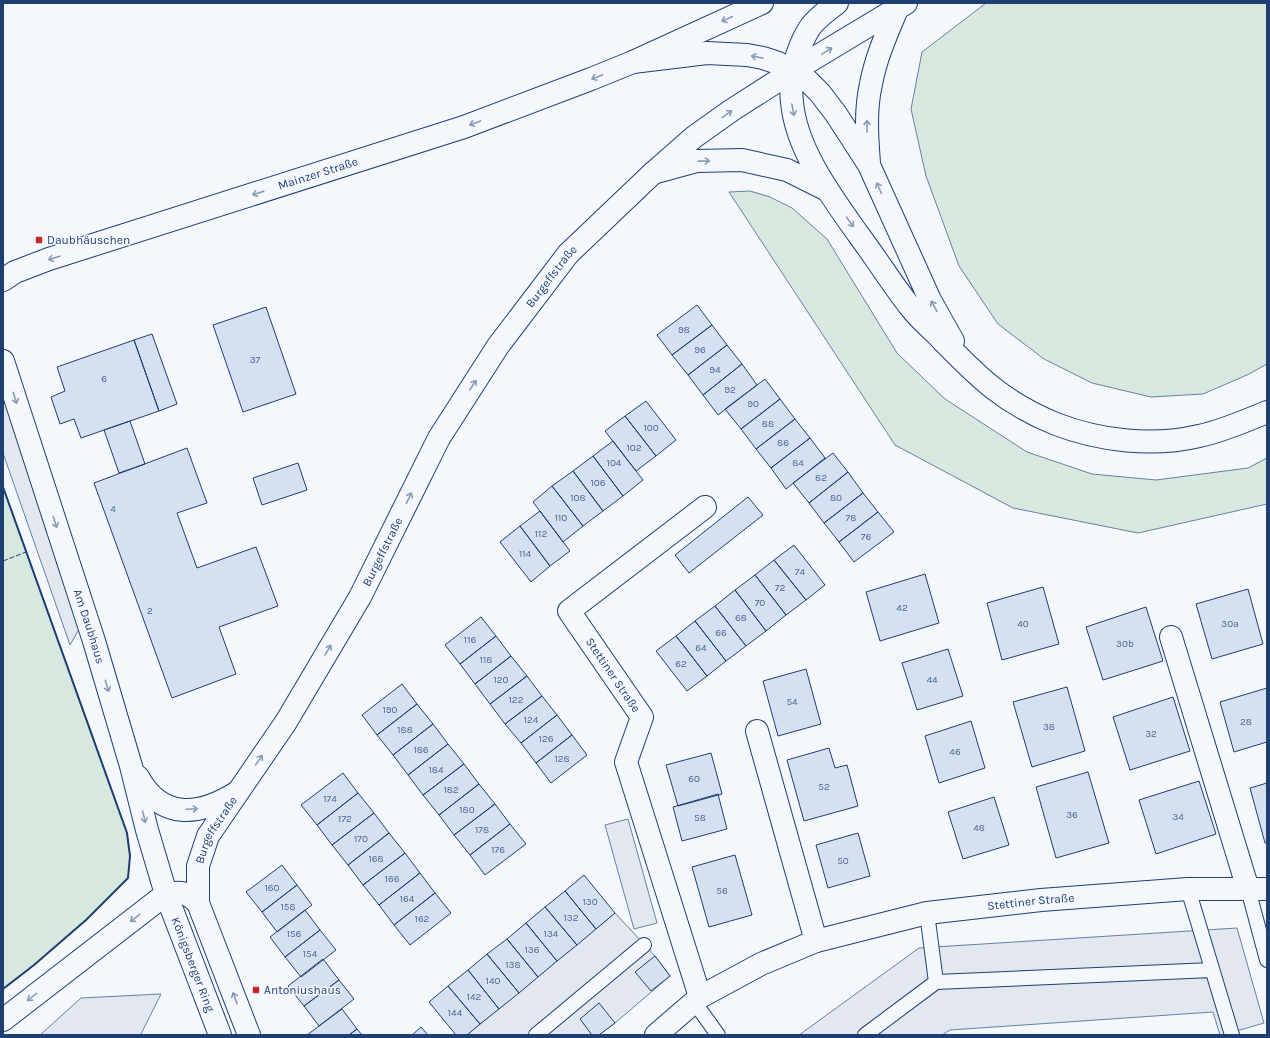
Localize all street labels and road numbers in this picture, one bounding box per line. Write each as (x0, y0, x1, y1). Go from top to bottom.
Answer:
street label: Mainzer Straße (276, 154, 360, 193)
street label: Burgeffstraße (523, 242, 580, 310)
street label: Burgeffstraße (359, 515, 405, 589)
street label: Am Daubhaus (71, 587, 107, 665)
street label: Stettiner Straße (583, 635, 643, 715)
street label: Burgeffstraße (192, 794, 240, 865)
street label: Stettiner Straße (986, 891, 1075, 913)
street label: Königsberger Ring (169, 915, 218, 1014)

